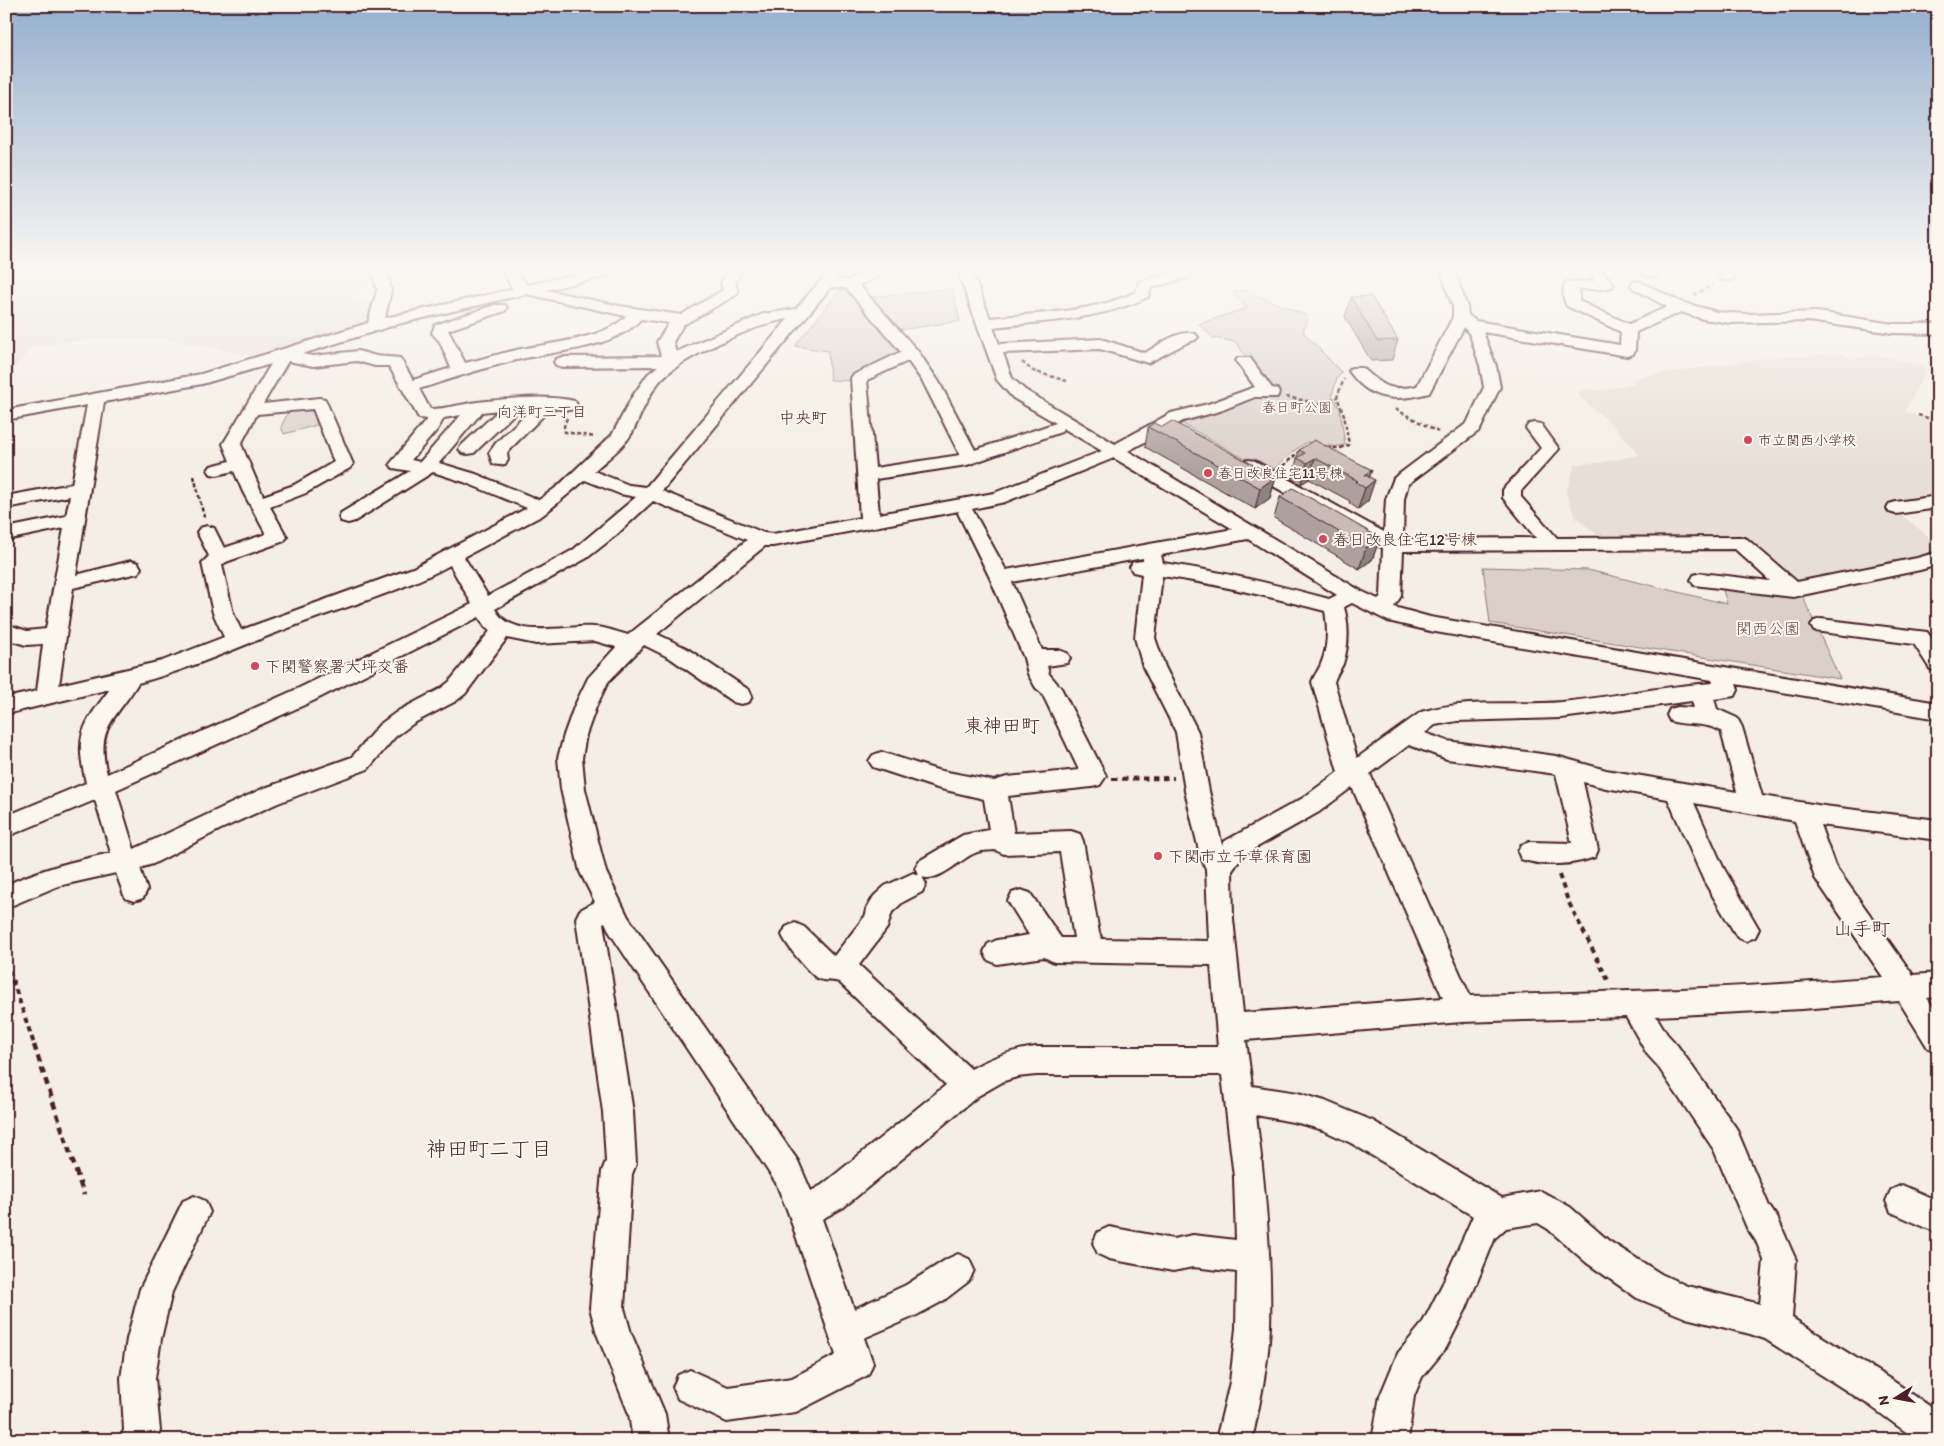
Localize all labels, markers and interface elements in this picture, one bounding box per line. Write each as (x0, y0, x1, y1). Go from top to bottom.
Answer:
park label: 春日町公園 (1262, 399, 1332, 416)
district label: 向洋町三丁目 (497, 403, 587, 421)
district label: 中央町 (779, 408, 827, 427)
place label: 市立関西小学校 (1758, 432, 1856, 449)
marker: 市立関西小学校 (1742, 434, 1754, 446)
place label: 春日改良住宅11号棟 (1218, 465, 1344, 482)
marker: 春日改良住宅11号棟 (1202, 467, 1214, 479)
place label: 春日改良住宅12号棟 (1333, 530, 1477, 549)
marker: 春日改良住宅12号棟 (1317, 533, 1329, 545)
park label: 関西公園 (1736, 619, 1800, 638)
place label: 下関警察署大坪交番 (265, 657, 409, 676)
marker: 下関警察署大坪交番 (249, 660, 261, 672)
district label: 東神田町 (964, 714, 1040, 737)
place label: 下関市立千草保育園 (1168, 847, 1312, 866)
marker: 下関市立千草保育園 (1152, 850, 1164, 862)
district label: 山手町 (1833, 917, 1891, 940)
district label: 神田町二丁目 (426, 1136, 552, 1161)
north arrow (1872, 1374, 1922, 1424)
text: N (1874, 1394, 1893, 1407)

